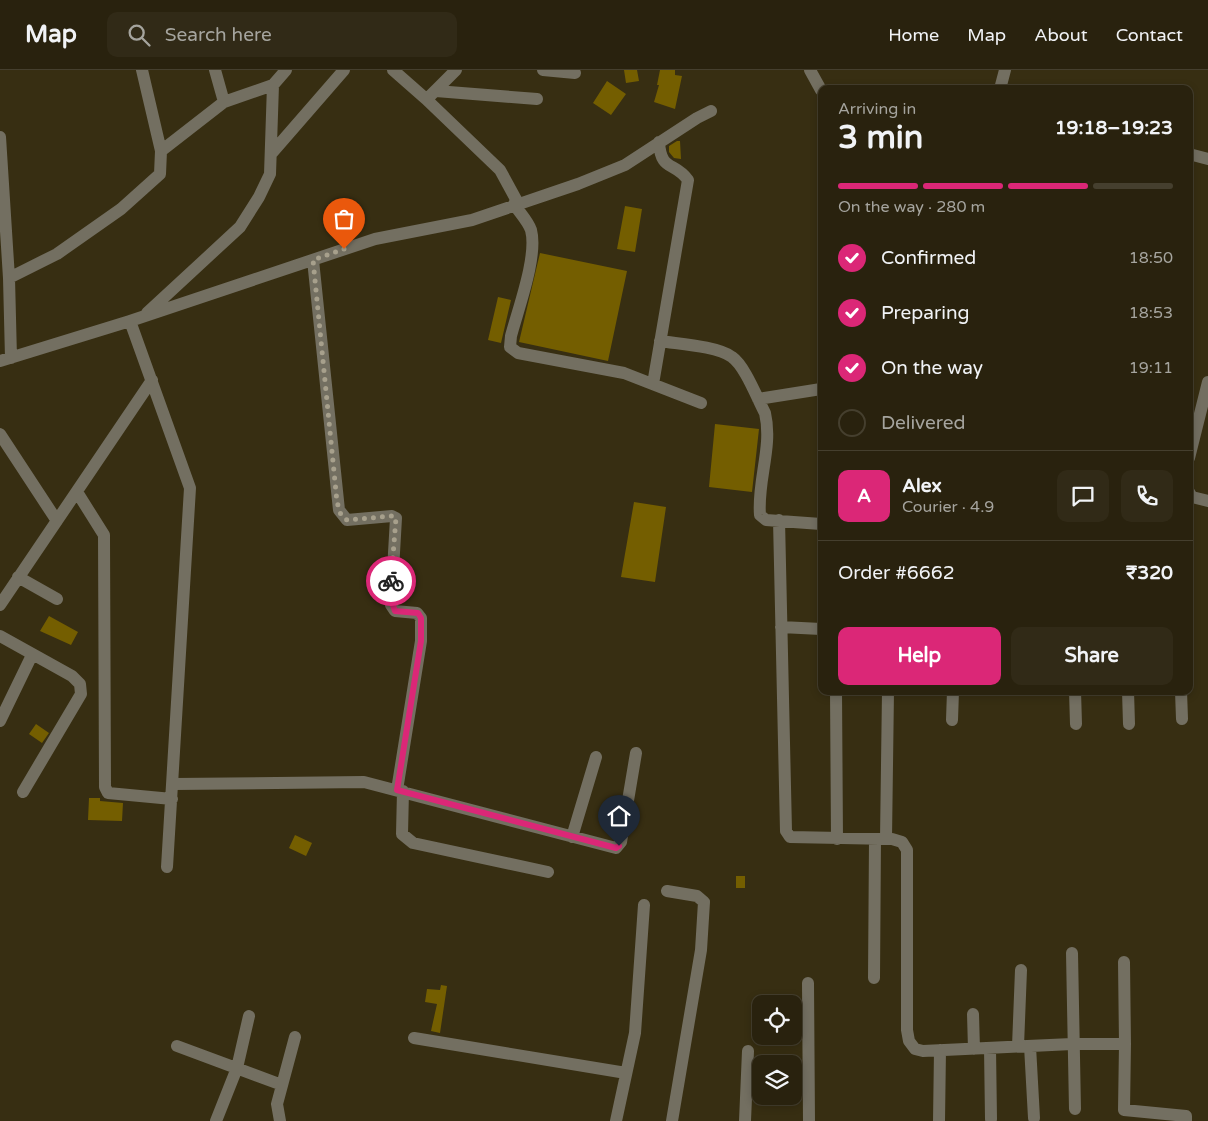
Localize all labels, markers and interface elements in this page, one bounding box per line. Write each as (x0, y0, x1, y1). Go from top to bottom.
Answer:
search box (107, 12, 457, 57)
text: Map (25, 20, 77, 49)
icon: search (125, 21, 153, 49)
text: Search here (165, 24, 272, 46)
text: Home (888, 24, 939, 46)
text: Map (967, 24, 1006, 46)
text: About (1034, 24, 1088, 46)
text: Contact (1116, 24, 1183, 46)
text: Arriving in (838, 99, 916, 119)
text: 19:18–19:23 (1055, 117, 1173, 139)
text: 3 min (838, 119, 923, 157)
text: On the way · 280 m (838, 197, 985, 217)
pin (323, 198, 365, 249)
icon: bag (330, 205, 358, 233)
icon: check (838, 244, 866, 272)
text: Confirmed (881, 247, 976, 269)
text: 18:50 (1129, 248, 1173, 268)
icon: check (838, 299, 866, 327)
text: Preparing (881, 302, 970, 324)
text: 18:53 (1129, 303, 1173, 323)
icon: check (838, 354, 866, 382)
text: On the way (881, 357, 983, 379)
text: 19:11 (1129, 358, 1173, 378)
text: Delivered (881, 412, 966, 434)
button: chat (1057, 470, 1109, 522)
button: phone (1121, 470, 1173, 522)
text: Alex (902, 475, 942, 497)
text: A (857, 485, 871, 507)
text: Courier · 4.9 (902, 497, 994, 517)
courier (366, 556, 416, 606)
text: Order #6662 (838, 562, 955, 584)
text: ₹320 (1126, 562, 1173, 584)
icon: bike (377, 567, 405, 595)
button: Help (838, 627, 1001, 685)
button: Share (1011, 627, 1173, 685)
pin (598, 795, 640, 846)
icon: home (605, 802, 633, 830)
map controls (752, 995, 802, 1105)
button: locate (752, 995, 802, 1045)
button: layers (752, 1055, 802, 1105)

